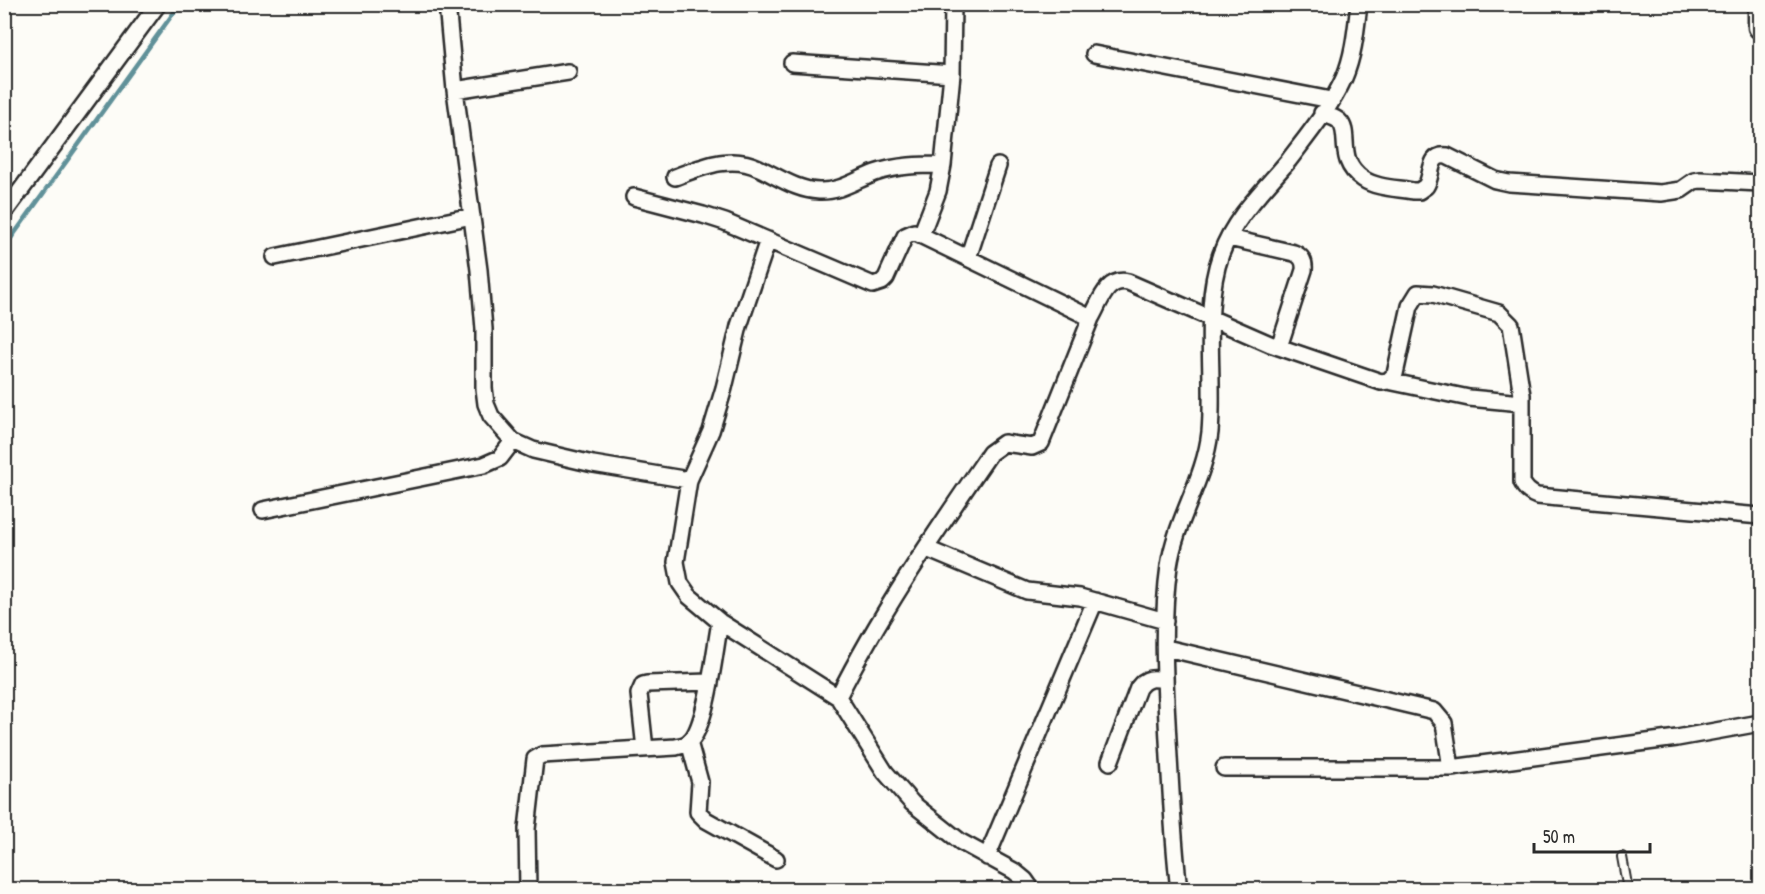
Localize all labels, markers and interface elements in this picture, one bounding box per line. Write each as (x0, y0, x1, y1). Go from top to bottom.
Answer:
scale bar (1534, 816, 1650, 854)
text: 50 m (1543, 824, 1575, 849)

